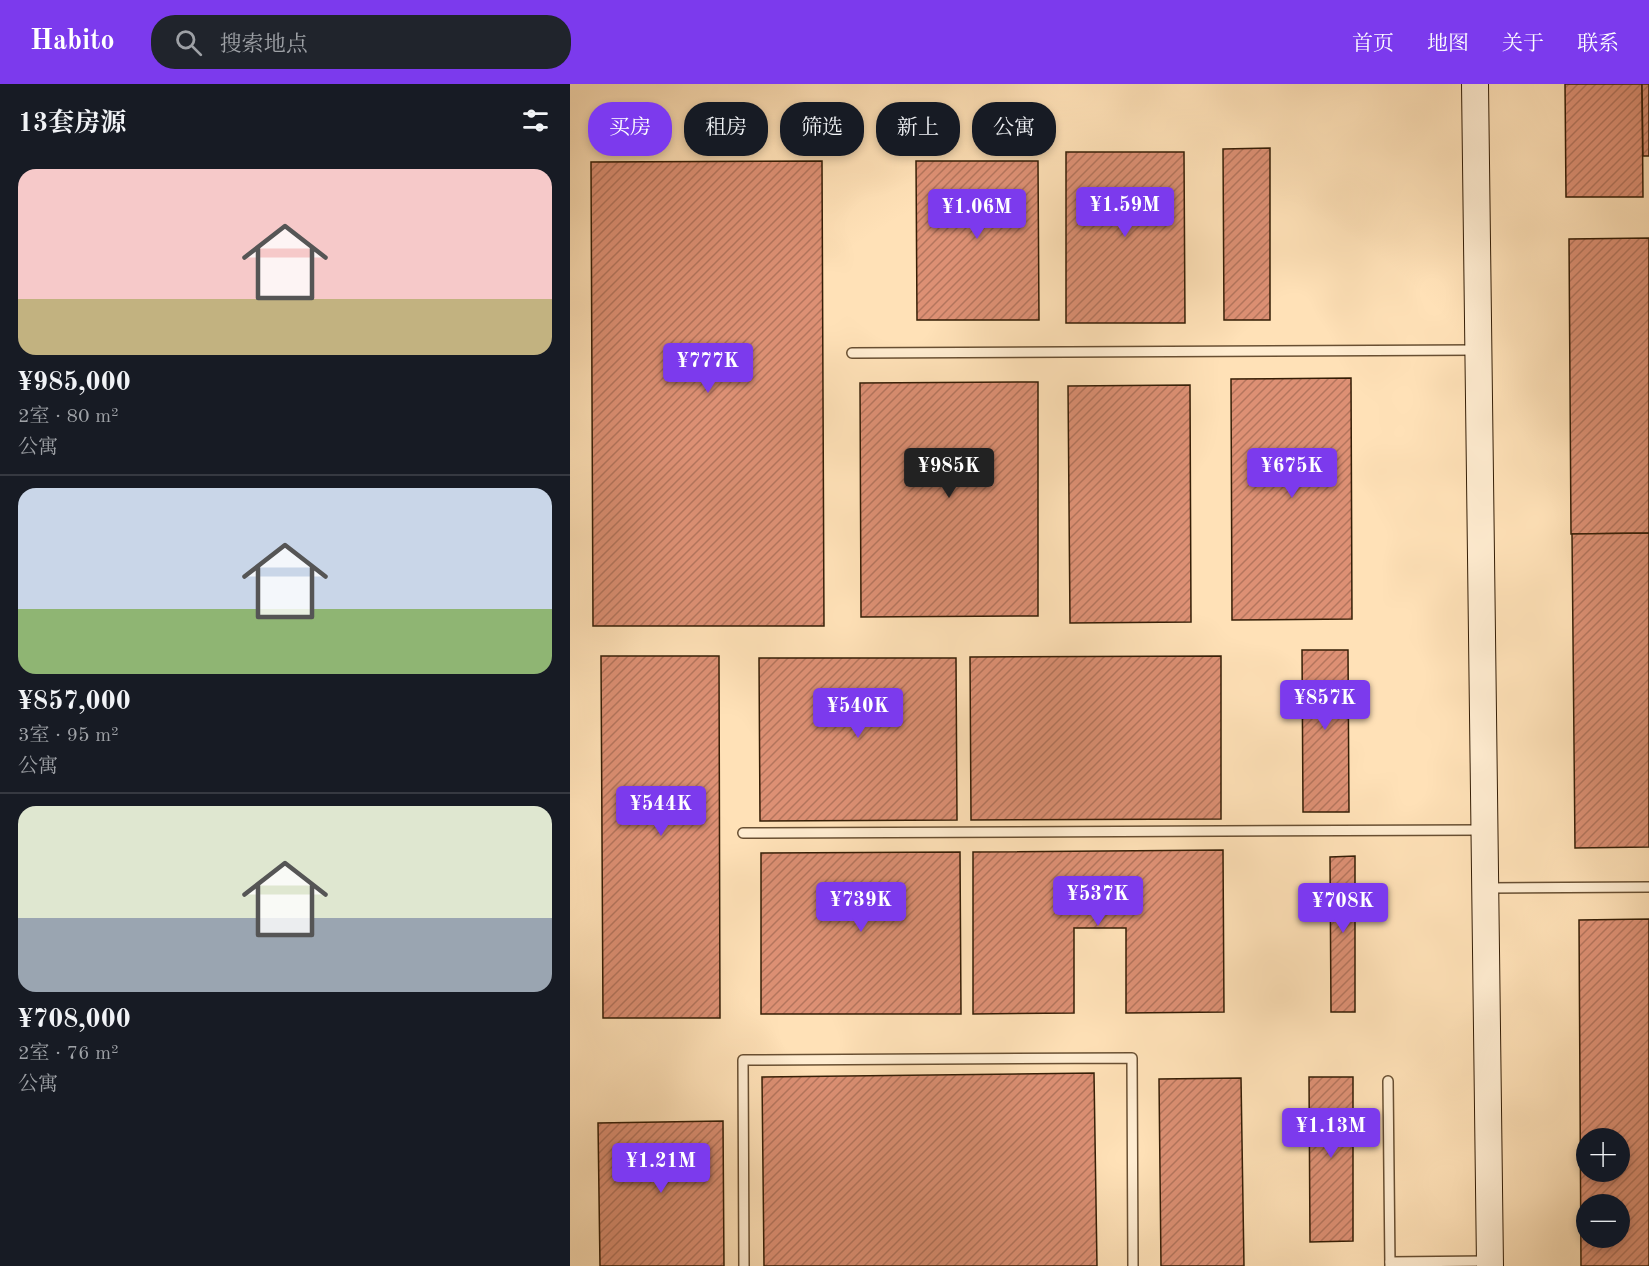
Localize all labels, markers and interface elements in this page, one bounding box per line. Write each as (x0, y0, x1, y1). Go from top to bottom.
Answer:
search box (151, 15, 571, 69)
icon: search (172, 26, 205, 59)
text: Habito (30, 28, 115, 56)
text: 搜索地点 (220, 34, 308, 56)
text: 首页 (1352, 34, 1394, 55)
text: 地图 (1427, 34, 1469, 55)
text: 关于 (1502, 34, 1544, 55)
text: 联系 (1577, 34, 1619, 55)
chip: 买房 (588, 102, 672, 156)
chip: 租房 (684, 102, 768, 156)
chip: 筛选 (780, 102, 864, 156)
chip: 新上 (876, 102, 960, 156)
chip: 公寓 (972, 102, 1056, 156)
icon: filters (519, 104, 552, 137)
text: 13套房源 (18, 111, 126, 137)
pin: ¥1.59M (1076, 187, 1174, 238)
pin: ¥1.06M (928, 189, 1026, 240)
text: ¥1.59M (1090, 196, 1160, 216)
text: ¥1.06M (942, 198, 1012, 218)
icon: home (231, 208, 339, 316)
pin: ¥777K (666, 343, 750, 394)
text: ¥777K (677, 352, 739, 372)
text: ¥985,000 (18, 370, 131, 396)
text: 2室 · 80 m² (18, 407, 119, 427)
text: 公寓 (18, 438, 58, 458)
pin: ¥985K (907, 448, 991, 499)
pin: ¥675K (1250, 448, 1334, 499)
text: ¥985K (918, 457, 980, 477)
text: ¥675K (1261, 457, 1323, 477)
icon: home (231, 527, 339, 635)
pin: ¥857K (1283, 680, 1367, 731)
pin: ¥540K (816, 688, 900, 739)
text: ¥857,000 (18, 689, 131, 715)
text: ¥857K (1294, 689, 1356, 709)
text: ¥540K (827, 697, 889, 717)
text: 3室 · 95 m² (18, 726, 119, 746)
text: 公寓 (18, 757, 58, 777)
pin: ¥544K (619, 786, 703, 837)
text: ¥544K (630, 795, 692, 815)
icon: home (231, 845, 339, 953)
pin: ¥537K (1056, 876, 1140, 927)
pin: ¥739K (819, 882, 903, 933)
pin: ¥708K (1301, 883, 1385, 934)
text: ¥537K (1067, 885, 1129, 905)
text: ¥739K (830, 891, 892, 911)
text: ¥708K (1312, 892, 1374, 912)
text: ¥708,000 (18, 1007, 131, 1033)
text: 2室 · 76 m² (18, 1044, 119, 1064)
text: 公寓 (18, 1075, 58, 1095)
pin: ¥1.13M (1282, 1108, 1380, 1159)
text: ¥1.13M (1296, 1117, 1366, 1137)
map controls (1576, 1128, 1630, 1248)
button: + (1576, 1128, 1630, 1182)
pin: ¥1.21M (612, 1143, 710, 1194)
text: ¥1.21M (626, 1152, 696, 1172)
button: − (1576, 1194, 1630, 1248)

